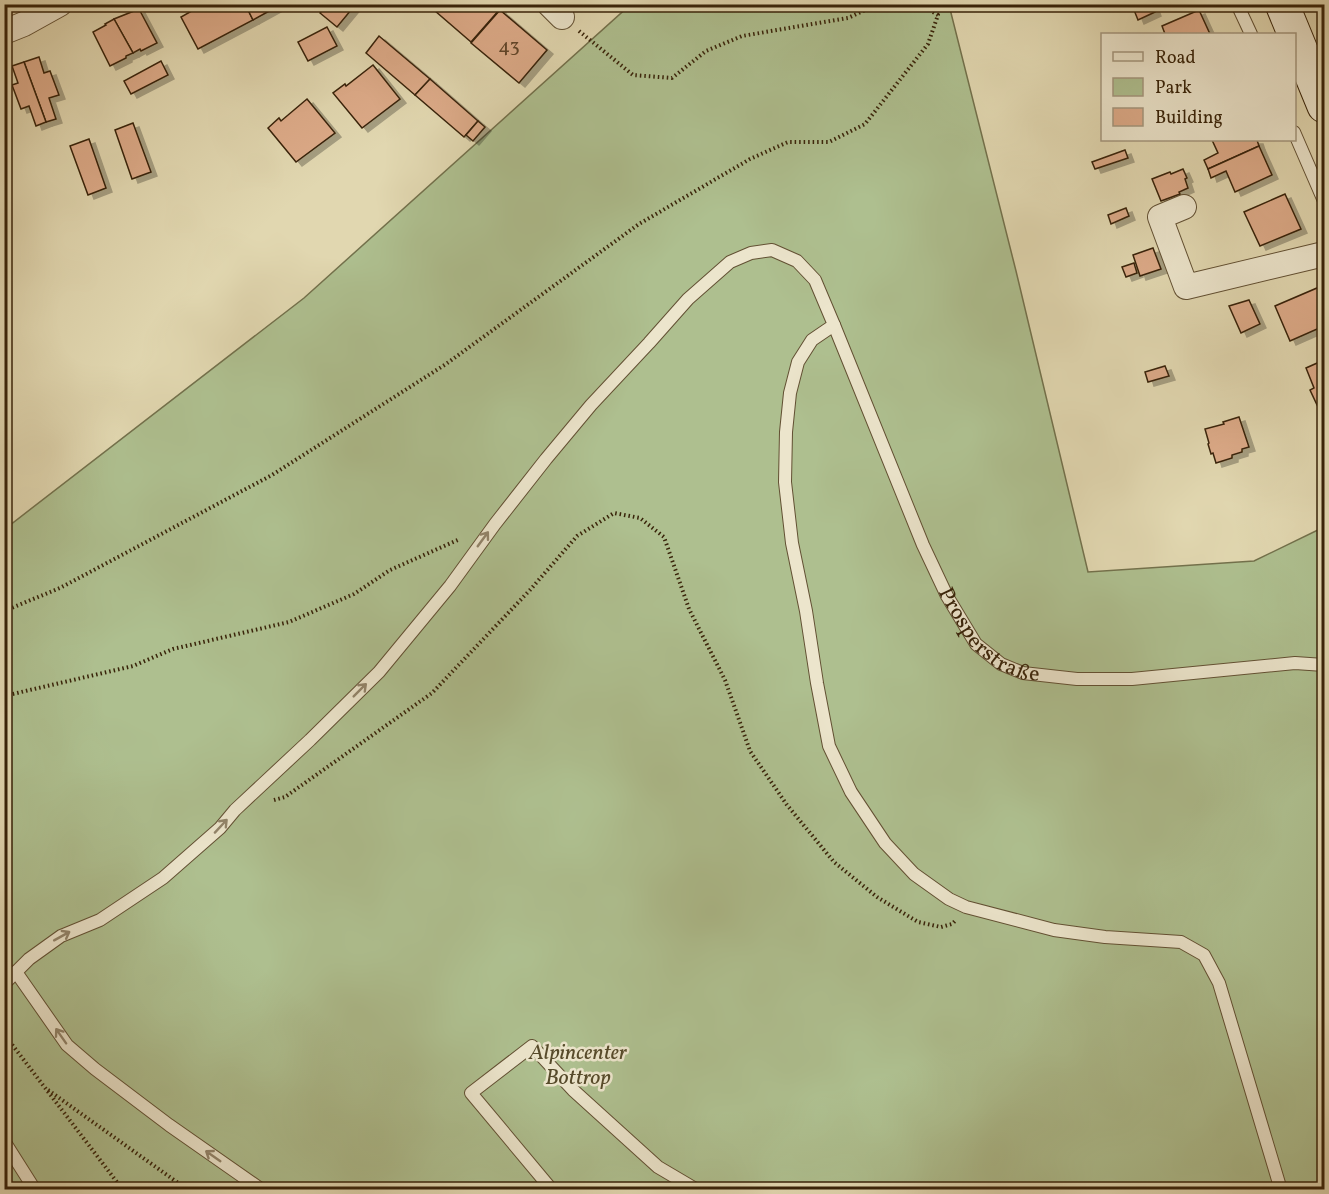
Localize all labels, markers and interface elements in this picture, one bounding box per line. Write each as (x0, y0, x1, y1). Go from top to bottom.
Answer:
house number: 43 (498, 33, 520, 61)
legend (1101, 33, 1296, 141)
text: Road (1155, 46, 1196, 71)
text: Park (1155, 76, 1192, 101)
text: Building (1155, 106, 1223, 131)
one-way arrow (477, 532, 490, 548)
street label: Prosperstraße (930, 582, 1041, 690)
one-way arrow (353, 683, 368, 698)
one-way arrow (213, 819, 228, 834)
one-way arrow (53, 930, 70, 942)
one-way arrow (55, 1028, 67, 1044)
park label: Alpincenter Bottrop (528, 1038, 628, 1094)
one-way arrow (206, 1150, 222, 1162)

